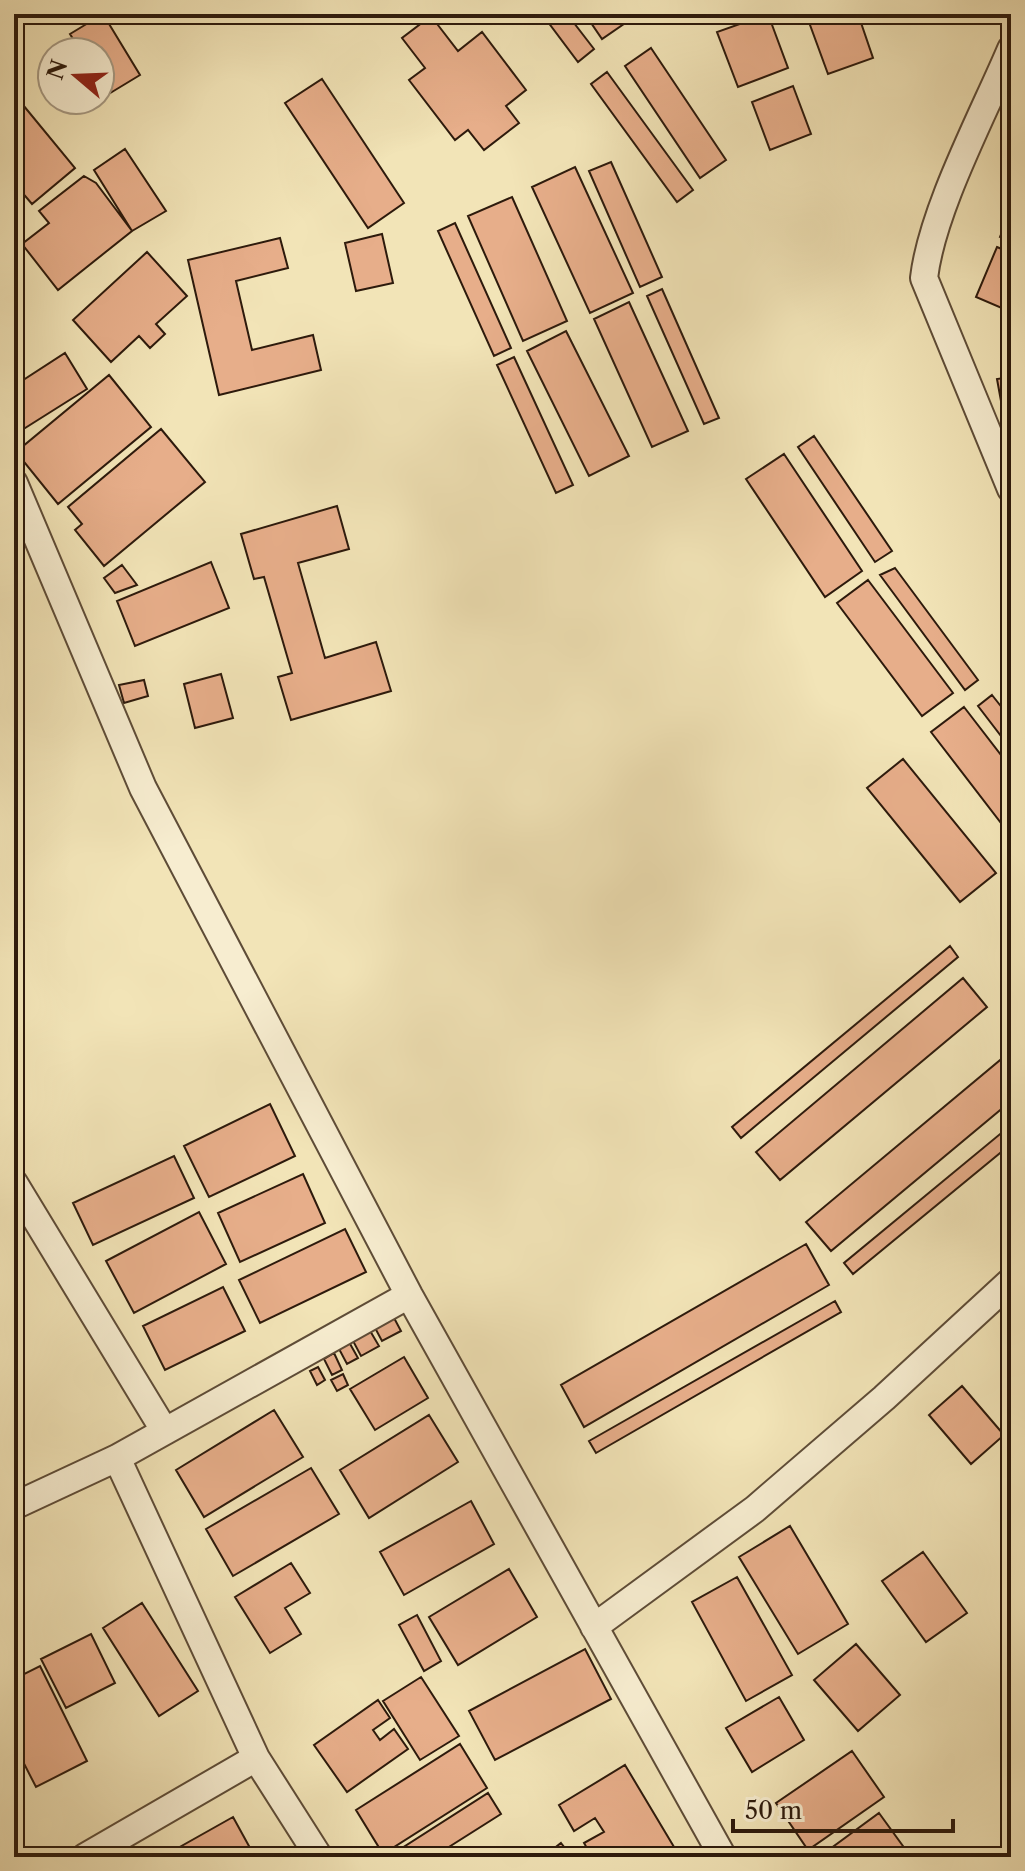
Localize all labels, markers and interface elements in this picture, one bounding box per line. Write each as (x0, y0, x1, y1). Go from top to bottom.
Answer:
north arrow (36, 36, 116, 116)
text: N (42, 56, 73, 83)
scale bar (733, 1783, 953, 1833)
text: 50 m (745, 1796, 802, 1825)

